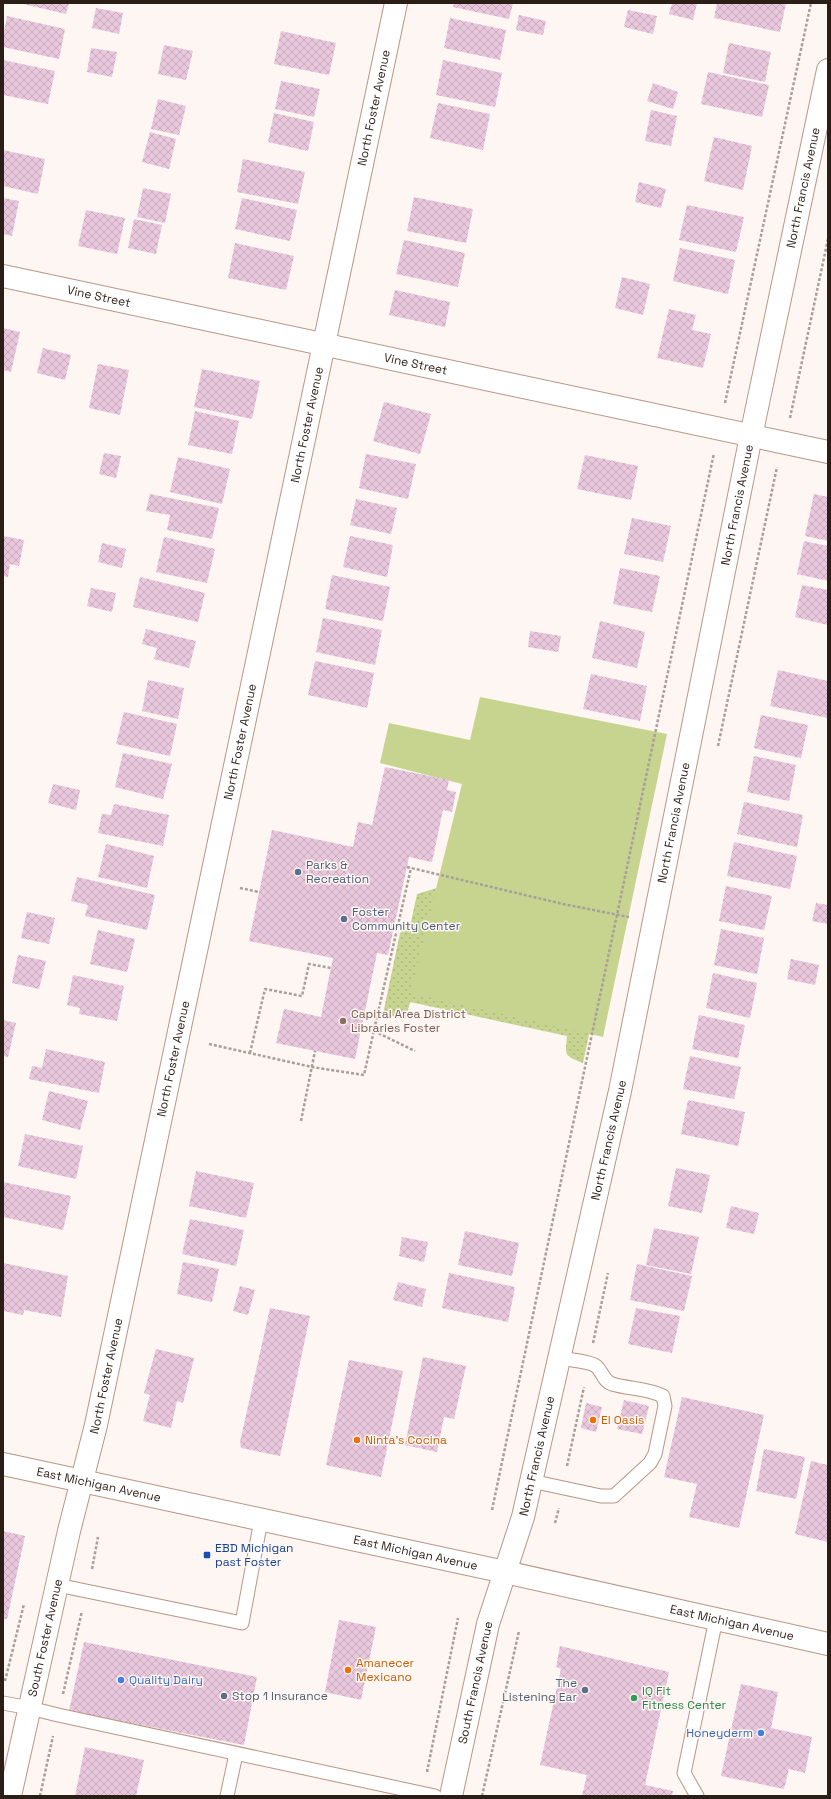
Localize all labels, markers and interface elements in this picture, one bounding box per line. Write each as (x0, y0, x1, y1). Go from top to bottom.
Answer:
street label: North Foster Avenue (354, 48, 394, 167)
street label: North Francis Avenue (783, 126, 824, 250)
street label: Vine Street (66, 282, 132, 311)
street label: Vine Street (382, 349, 449, 379)
street label: North Foster Avenue (287, 365, 327, 484)
street label: North Francis Avenue (717, 443, 757, 567)
street label: North Foster Avenue (220, 682, 260, 801)
street label: North Francis Avenue (654, 761, 694, 885)
place label: Parks & Recreation (306, 857, 369, 887)
marker: Parks & Recreation (293, 867, 303, 877)
place label: Foster Community Center (352, 904, 461, 934)
marker: Foster Community Center (339, 914, 349, 924)
street label: North Foster Avenue (153, 999, 193, 1118)
place label: Capital Area District Libraries Foster (351, 1006, 466, 1036)
marker: Capital Area District Libraries Foster (338, 1016, 348, 1026)
street label: North Francis Avenue (587, 1079, 630, 1202)
street label: North Foster Avenue (86, 1316, 126, 1436)
street label: North Francis Avenue (515, 1394, 558, 1518)
place label: El Oasis (601, 1412, 644, 1428)
marker: El Oasis (588, 1415, 598, 1425)
place label: Ninta's Cocina (365, 1432, 447, 1448)
marker: Ninta's Cocina (352, 1435, 362, 1445)
street label: East Michigan Avenue (35, 1463, 162, 1506)
street label: East Michigan Avenue (352, 1532, 479, 1574)
place label: EBD Michigan past Foster (215, 1540, 293, 1570)
marker: EBD Michigan past Foster (202, 1550, 212, 1560)
street label: South Foster Avenue (24, 1577, 66, 1698)
street label: East Michigan Avenue (668, 1601, 795, 1644)
street label: South Francis Avenue (454, 1620, 496, 1745)
place label: Amanecer Mexicano (356, 1655, 415, 1685)
marker: Amanecer Mexicano (343, 1665, 353, 1675)
place label: Quality Dairy (129, 1672, 203, 1688)
marker: Quality Dairy (116, 1675, 126, 1685)
place label: The Listening Ear (502, 1675, 577, 1705)
place label: IQ Fit Fitness Center (642, 1683, 727, 1713)
marker: The Listening Ear (580, 1685, 590, 1695)
place label: Stop 1 Insurance (232, 1688, 328, 1704)
marker: Stop 1 Insurance (219, 1691, 229, 1701)
marker: IQ Fit Fitness Center (629, 1693, 639, 1703)
place label: Honeyderm (686, 1725, 753, 1741)
marker: Honeyderm (756, 1728, 766, 1738)

